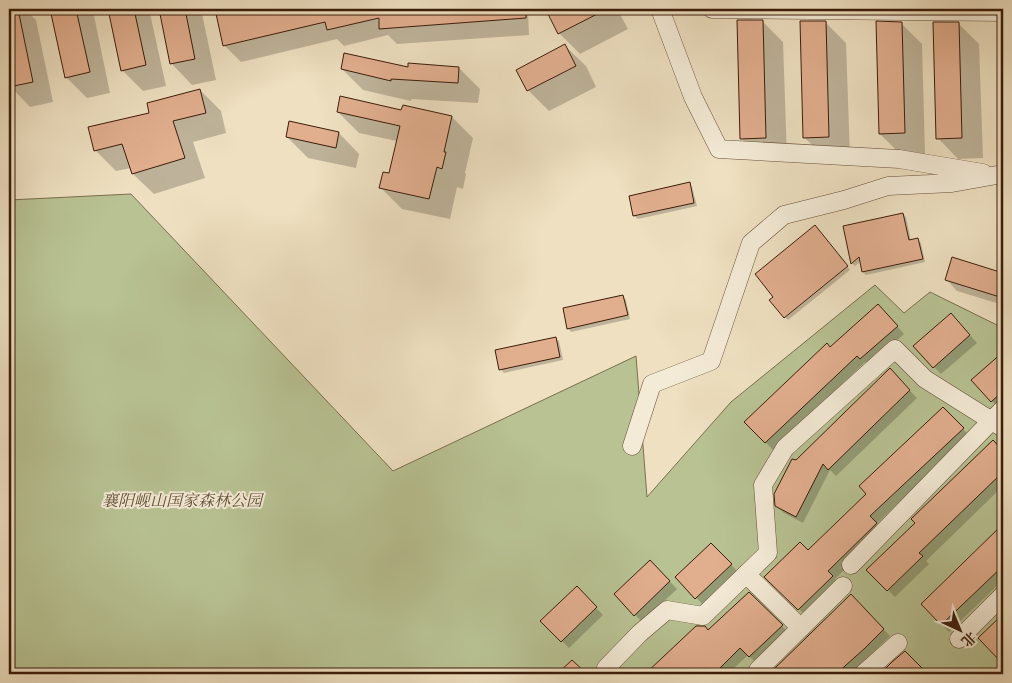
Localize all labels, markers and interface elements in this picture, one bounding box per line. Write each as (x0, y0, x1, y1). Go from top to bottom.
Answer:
park label: 襄阳岘山国家森林公园 (102, 490, 265, 512)
north arrow (934, 606, 984, 656)
text: 北 (957, 627, 980, 651)

